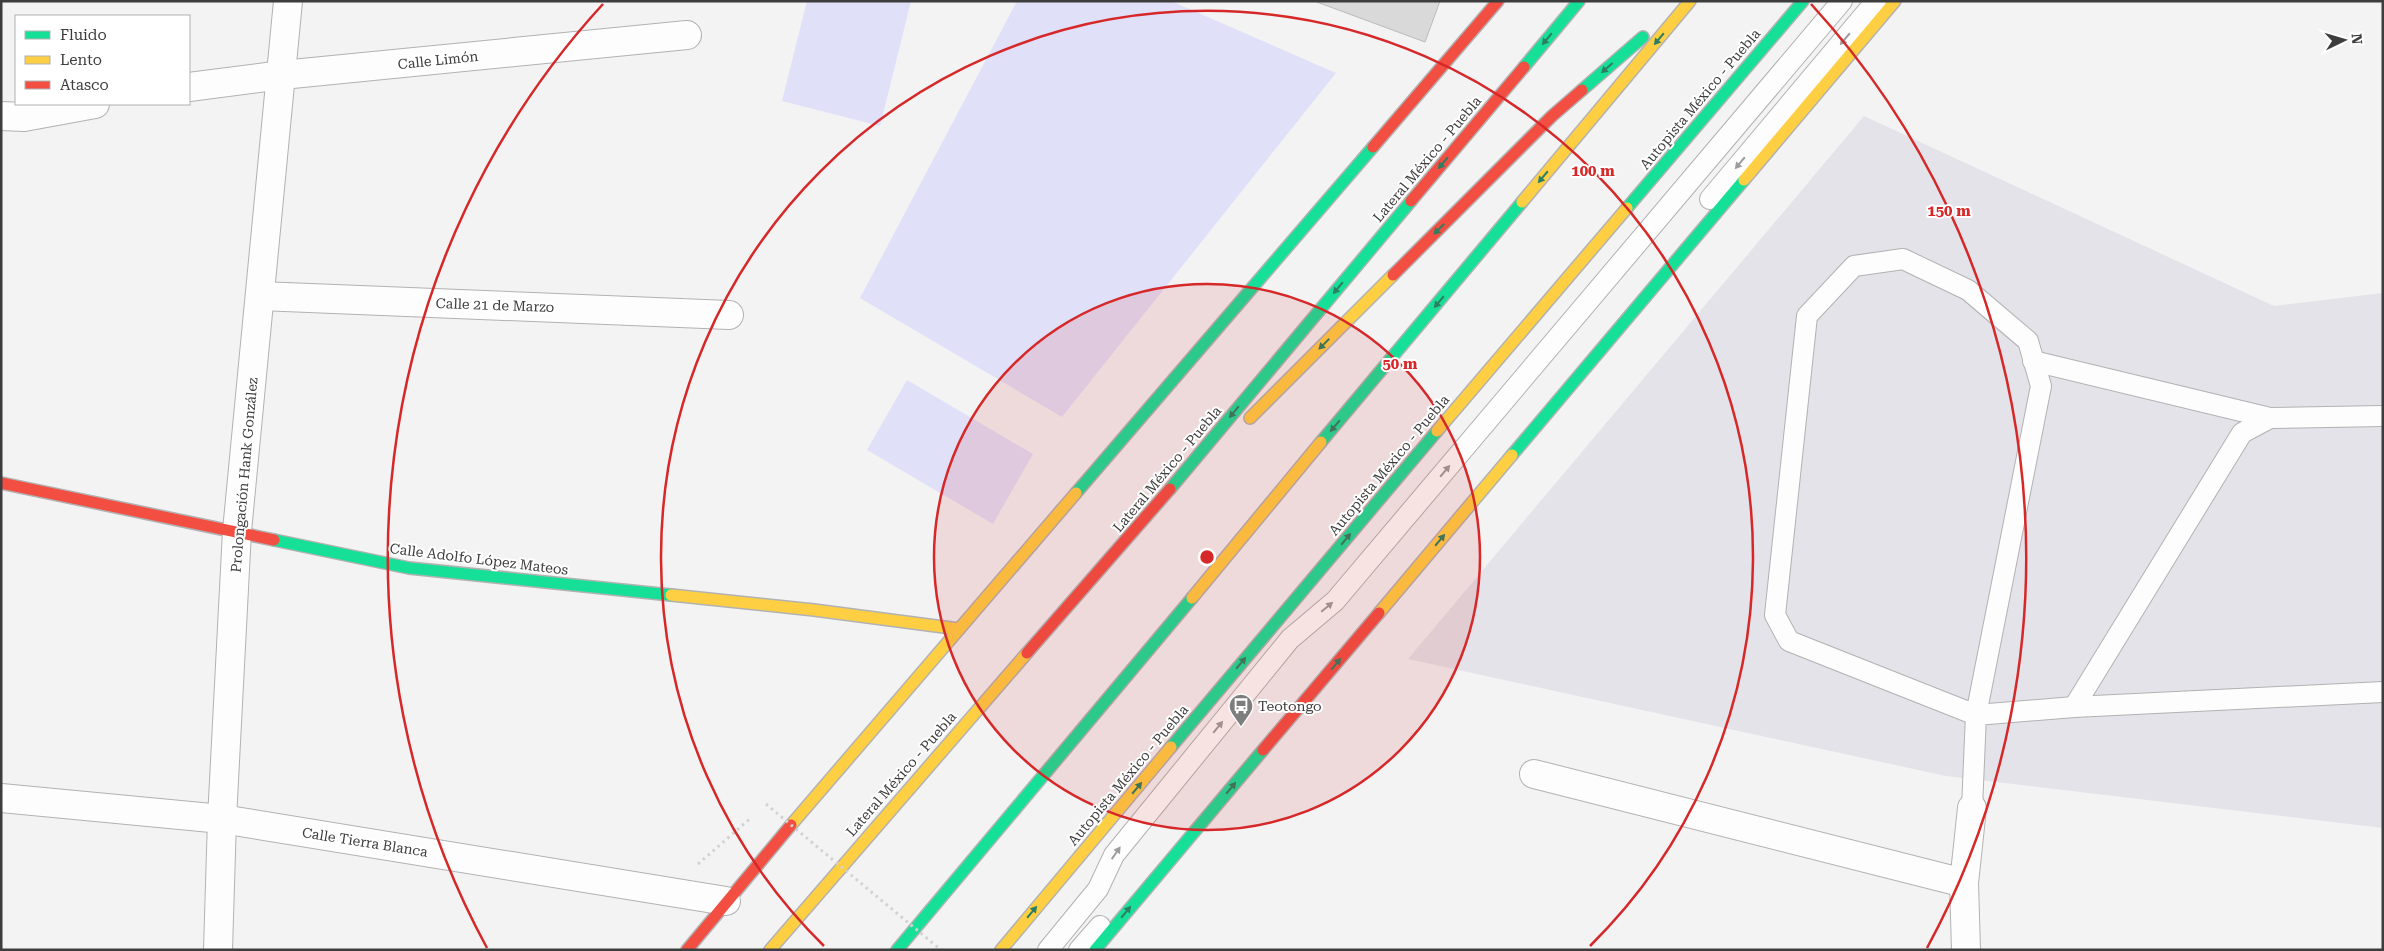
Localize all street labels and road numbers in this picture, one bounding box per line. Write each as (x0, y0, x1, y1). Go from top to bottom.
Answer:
street label: Autopista México - Puebla (1637, 25, 1764, 172)
street label: Calle Limón (397, 48, 479, 72)
street label: Lateral México - Puebla (1370, 92, 1485, 225)
street label: Calle 21 de Marzo (435, 295, 555, 315)
street label: Prolongación Hank González (228, 376, 261, 573)
street label: Autopista México - Puebla (1326, 391, 1453, 538)
street label: Lateral México - Puebla (1110, 402, 1225, 535)
street label: Calle Adolfo López Mateos (389, 540, 569, 578)
street label: Autopista México - Puebla (1065, 701, 1192, 848)
street label: Lateral México - Puebla (843, 708, 960, 839)
street label: Calle Tierra Blanca (301, 824, 429, 860)

